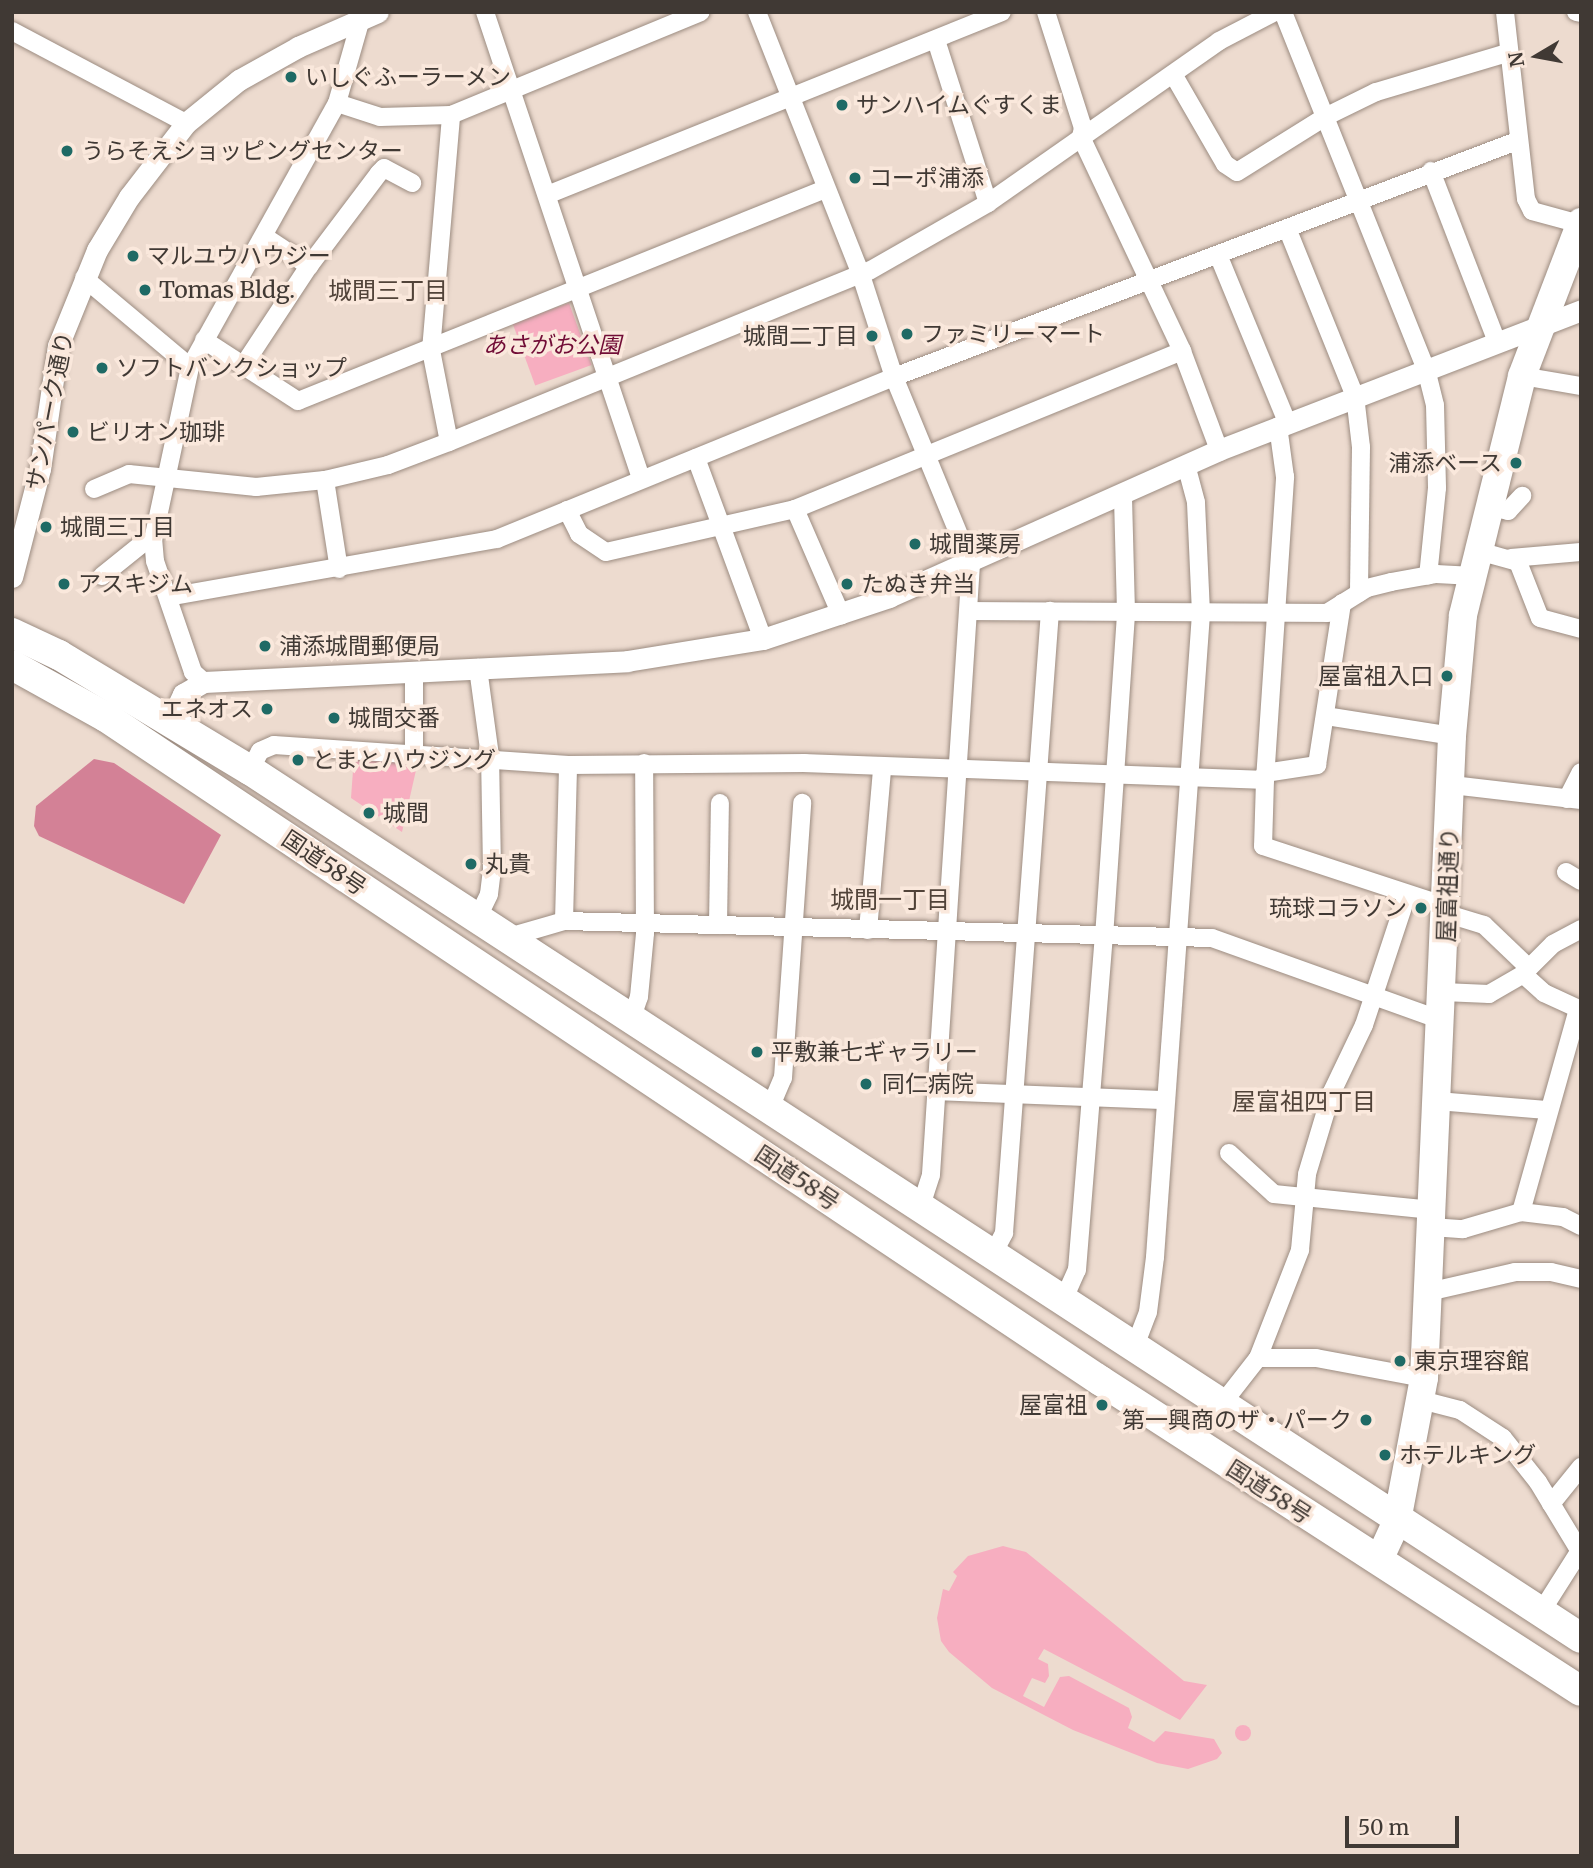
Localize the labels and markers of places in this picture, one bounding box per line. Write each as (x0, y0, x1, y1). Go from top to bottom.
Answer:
place label: いしぐふーラーメン (305, 63, 512, 91)
marker: いしぐふーラーメン (283, 69, 299, 85)
place label: サンハイムぐすくま (856, 91, 1063, 119)
marker: サンハイムぐすくま (834, 97, 850, 113)
place label: うらそえショッピングセンター (81, 137, 403, 165)
marker: うらそえショッピングセンター (59, 143, 75, 159)
place label: コーポ浦添 (869, 164, 984, 192)
marker: コーポ浦添 (847, 170, 863, 186)
place label: マルユウハウジー (147, 242, 331, 270)
marker: マルユウハウジー (125, 248, 141, 264)
place label: Tomas Bldg. (159, 276, 295, 304)
marker: Tomas Bldg. (137, 282, 153, 298)
place label: ファミリーマート (921, 320, 1105, 348)
place label: 城間二丁目 (743, 322, 858, 350)
marker: ファミリーマート (899, 326, 915, 342)
marker: 城間二丁目 (864, 328, 880, 344)
place label: ソフトバンクショップ (116, 354, 346, 382)
marker: ソフトバンクショップ (94, 360, 110, 376)
place label: ビリオン珈琲 (87, 418, 225, 446)
marker: ビリオン珈琲 (65, 424, 81, 440)
place label: 浦添ベース (1387, 449, 1502, 477)
marker: 浦添ベース (1508, 455, 1524, 471)
place label: 城間三丁目 (60, 513, 175, 541)
marker: 城間三丁目 (38, 519, 54, 535)
place label: 城間薬房 (929, 530, 1021, 558)
marker: 城間薬房 (907, 536, 923, 552)
place label: アスキジム (78, 570, 193, 598)
place label: たぬき弁当 (861, 570, 976, 598)
marker: アスキジム (56, 576, 72, 592)
marker: たぬき弁当 (839, 576, 855, 592)
place label: 浦添城間郵便局 (279, 632, 440, 660)
marker: 浦添城間郵便局 (257, 638, 273, 654)
place label: 屋富祖入口 (1318, 662, 1433, 690)
marker: 屋富祖入口 (1439, 668, 1455, 684)
place label: エネオス (161, 695, 253, 723)
marker: エネオス (259, 701, 275, 717)
place label: 城間交番 (348, 704, 440, 732)
marker: 城間交番 (326, 710, 342, 726)
place label: とまとハウジング (312, 746, 496, 774)
marker: とまとハウジング (290, 752, 306, 768)
place label: 城間 (383, 799, 429, 827)
marker: 城間 (361, 805, 377, 821)
place label: 丸貴 (485, 850, 531, 878)
marker: 丸貴 (463, 856, 479, 872)
place label: 琉球コラソン (1269, 894, 1407, 922)
marker: 琉球コラソン (1413, 900, 1429, 916)
place label: 平敷兼七ギャラリー (771, 1038, 978, 1066)
marker: 平敷兼七ギャラリー (749, 1044, 765, 1060)
place label: 同仁病院 (882, 1070, 974, 1098)
marker: 同仁病院 (856, 1074, 876, 1094)
place label: 東京理容館 (1414, 1347, 1529, 1375)
marker: 東京理容館 (1392, 1353, 1408, 1369)
place label: 屋富祖 (1019, 1391, 1088, 1419)
marker: 屋富祖 (1094, 1397, 1110, 1413)
place label: 第一興商のザ・パーク (1122, 1406, 1352, 1434)
marker: 第一興商のザ・パーク (1358, 1412, 1374, 1428)
place label: ホテルキング (1399, 1441, 1537, 1469)
marker: ホテルキング (1377, 1447, 1393, 1463)

